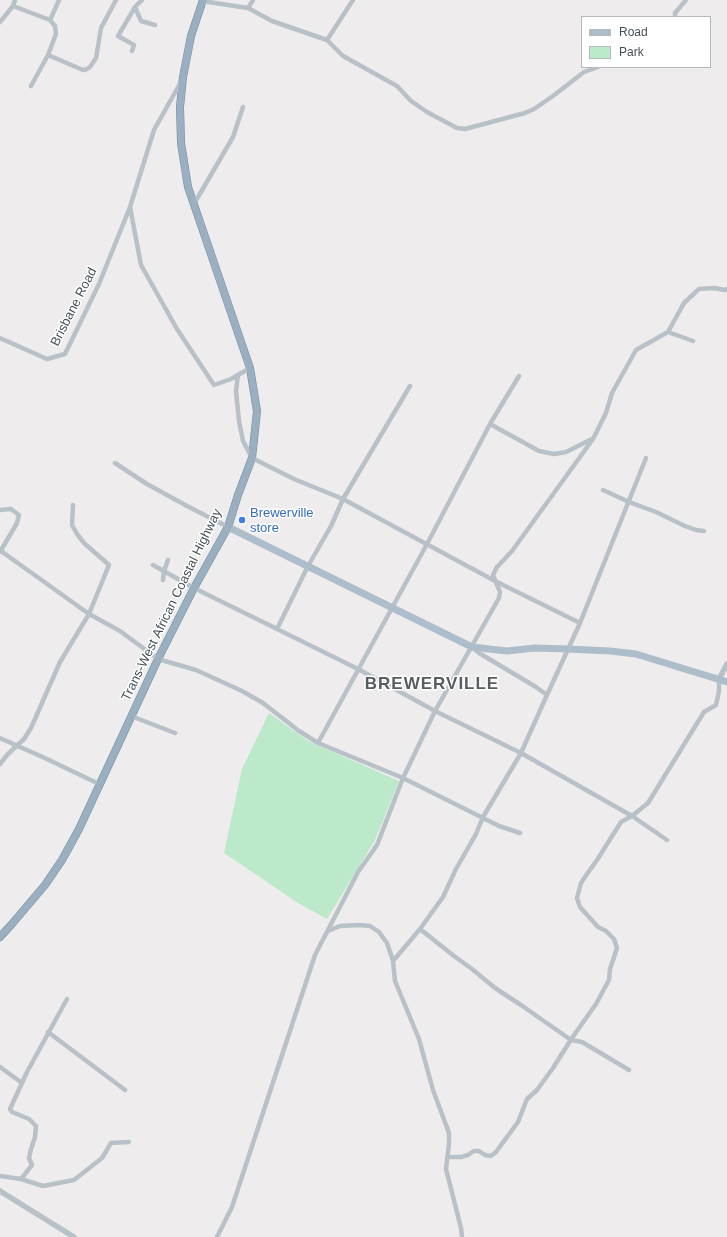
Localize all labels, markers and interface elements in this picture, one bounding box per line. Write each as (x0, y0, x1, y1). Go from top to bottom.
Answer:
legend (581, 16, 711, 68)
text: Road (619, 25, 648, 39)
text: Park (619, 45, 644, 59)
street label: Brisbane Road (48, 265, 100, 349)
place label: Brewerville store (250, 505, 314, 536)
street label: Trans-West African Coastal Highway (119, 506, 225, 704)
marker: Brewerville store (237, 515, 247, 525)
district label: BREWERVILLE (365, 674, 499, 694)

